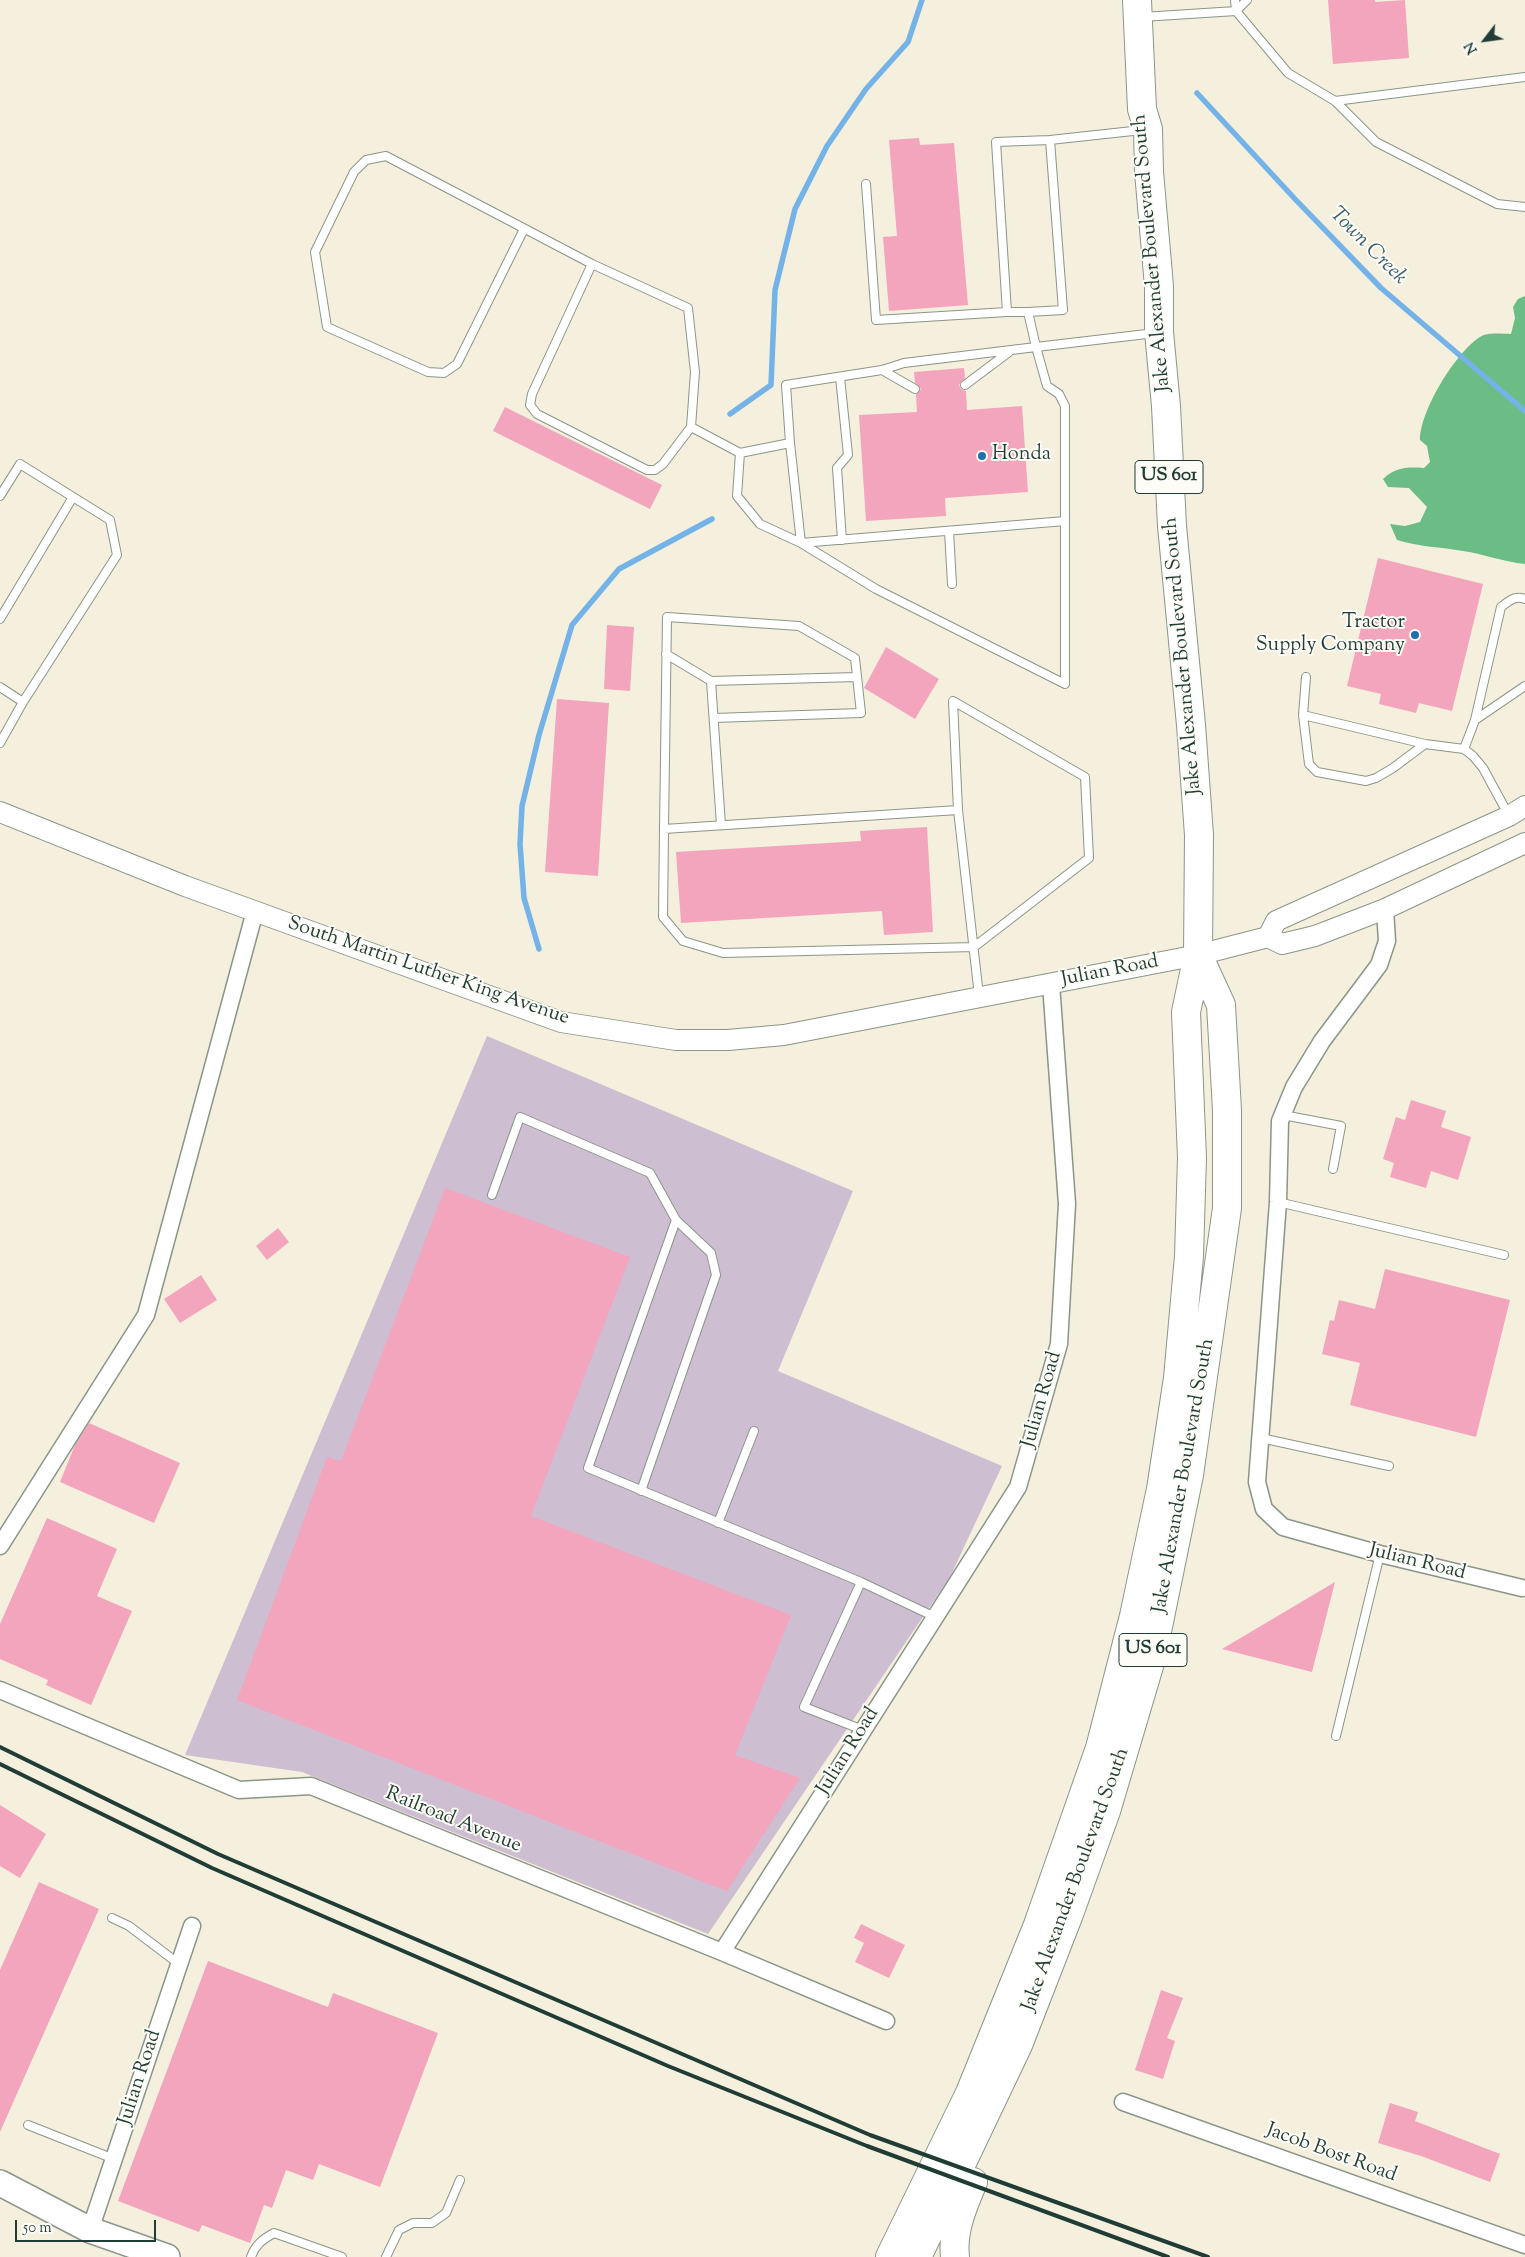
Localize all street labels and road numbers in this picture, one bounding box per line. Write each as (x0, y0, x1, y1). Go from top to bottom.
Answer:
street label: Jake Alexander Boulevard South (1129, 113, 1177, 393)
road number: US 601 (1135, 461, 1203, 494)
street label: Jake Alexander Boulevard South (1160, 516, 1208, 796)
street label: South Martin Luther King Avenue (284, 912, 572, 1032)
street label: Julian Road (1059, 951, 1161, 993)
street label: Jake Alexander Boulevard South (1149, 1337, 1221, 1615)
street label: Julian Road (1018, 1349, 1068, 1451)
street label: Julian Road (1366, 1539, 1468, 1587)
road number: US 601 (1119, 1634, 1187, 1666)
street label: Julian Road (813, 1704, 885, 1800)
street label: Jake Alexander Boulevard South (1018, 1745, 1136, 2015)
street label: Railroad Avenue (382, 1783, 524, 1859)
street label: Julian Road (114, 2027, 168, 2129)
street label: Jacob Bost Road (1262, 2119, 1400, 2189)

